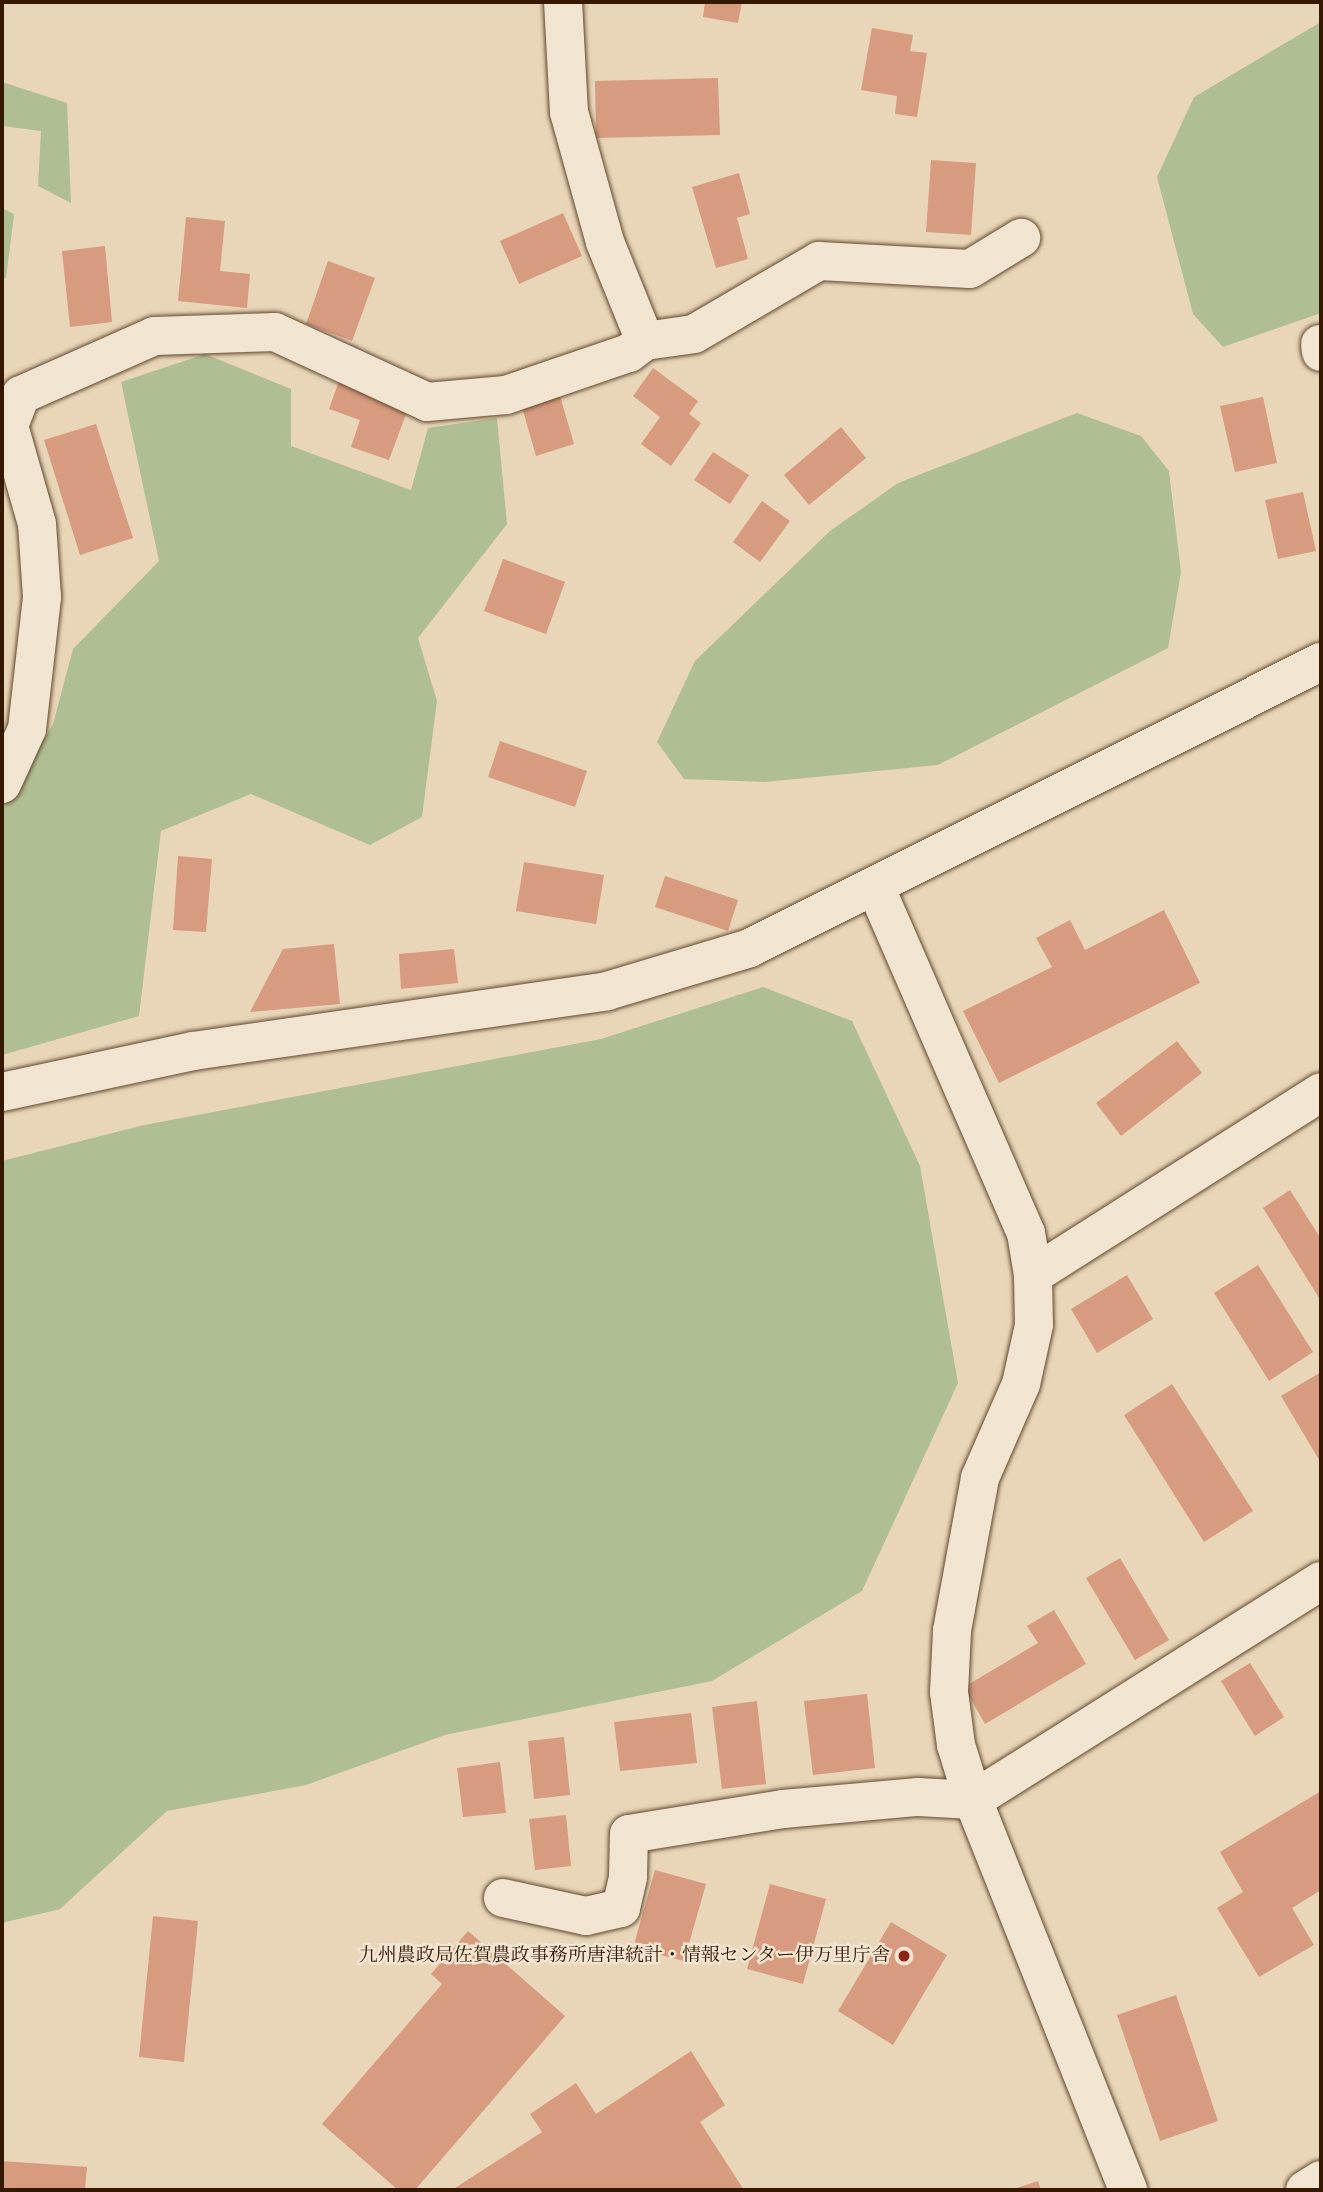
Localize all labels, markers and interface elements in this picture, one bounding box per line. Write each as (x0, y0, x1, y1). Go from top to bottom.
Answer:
place label: 九州農政局佐賀農政事務所唐津統計・情報センター伊万里庁舎 (358, 1945, 890, 1967)
marker: 九州農政局佐賀農政事務所唐津統計・情報センター伊万里庁舎 (896, 1948, 912, 1964)

